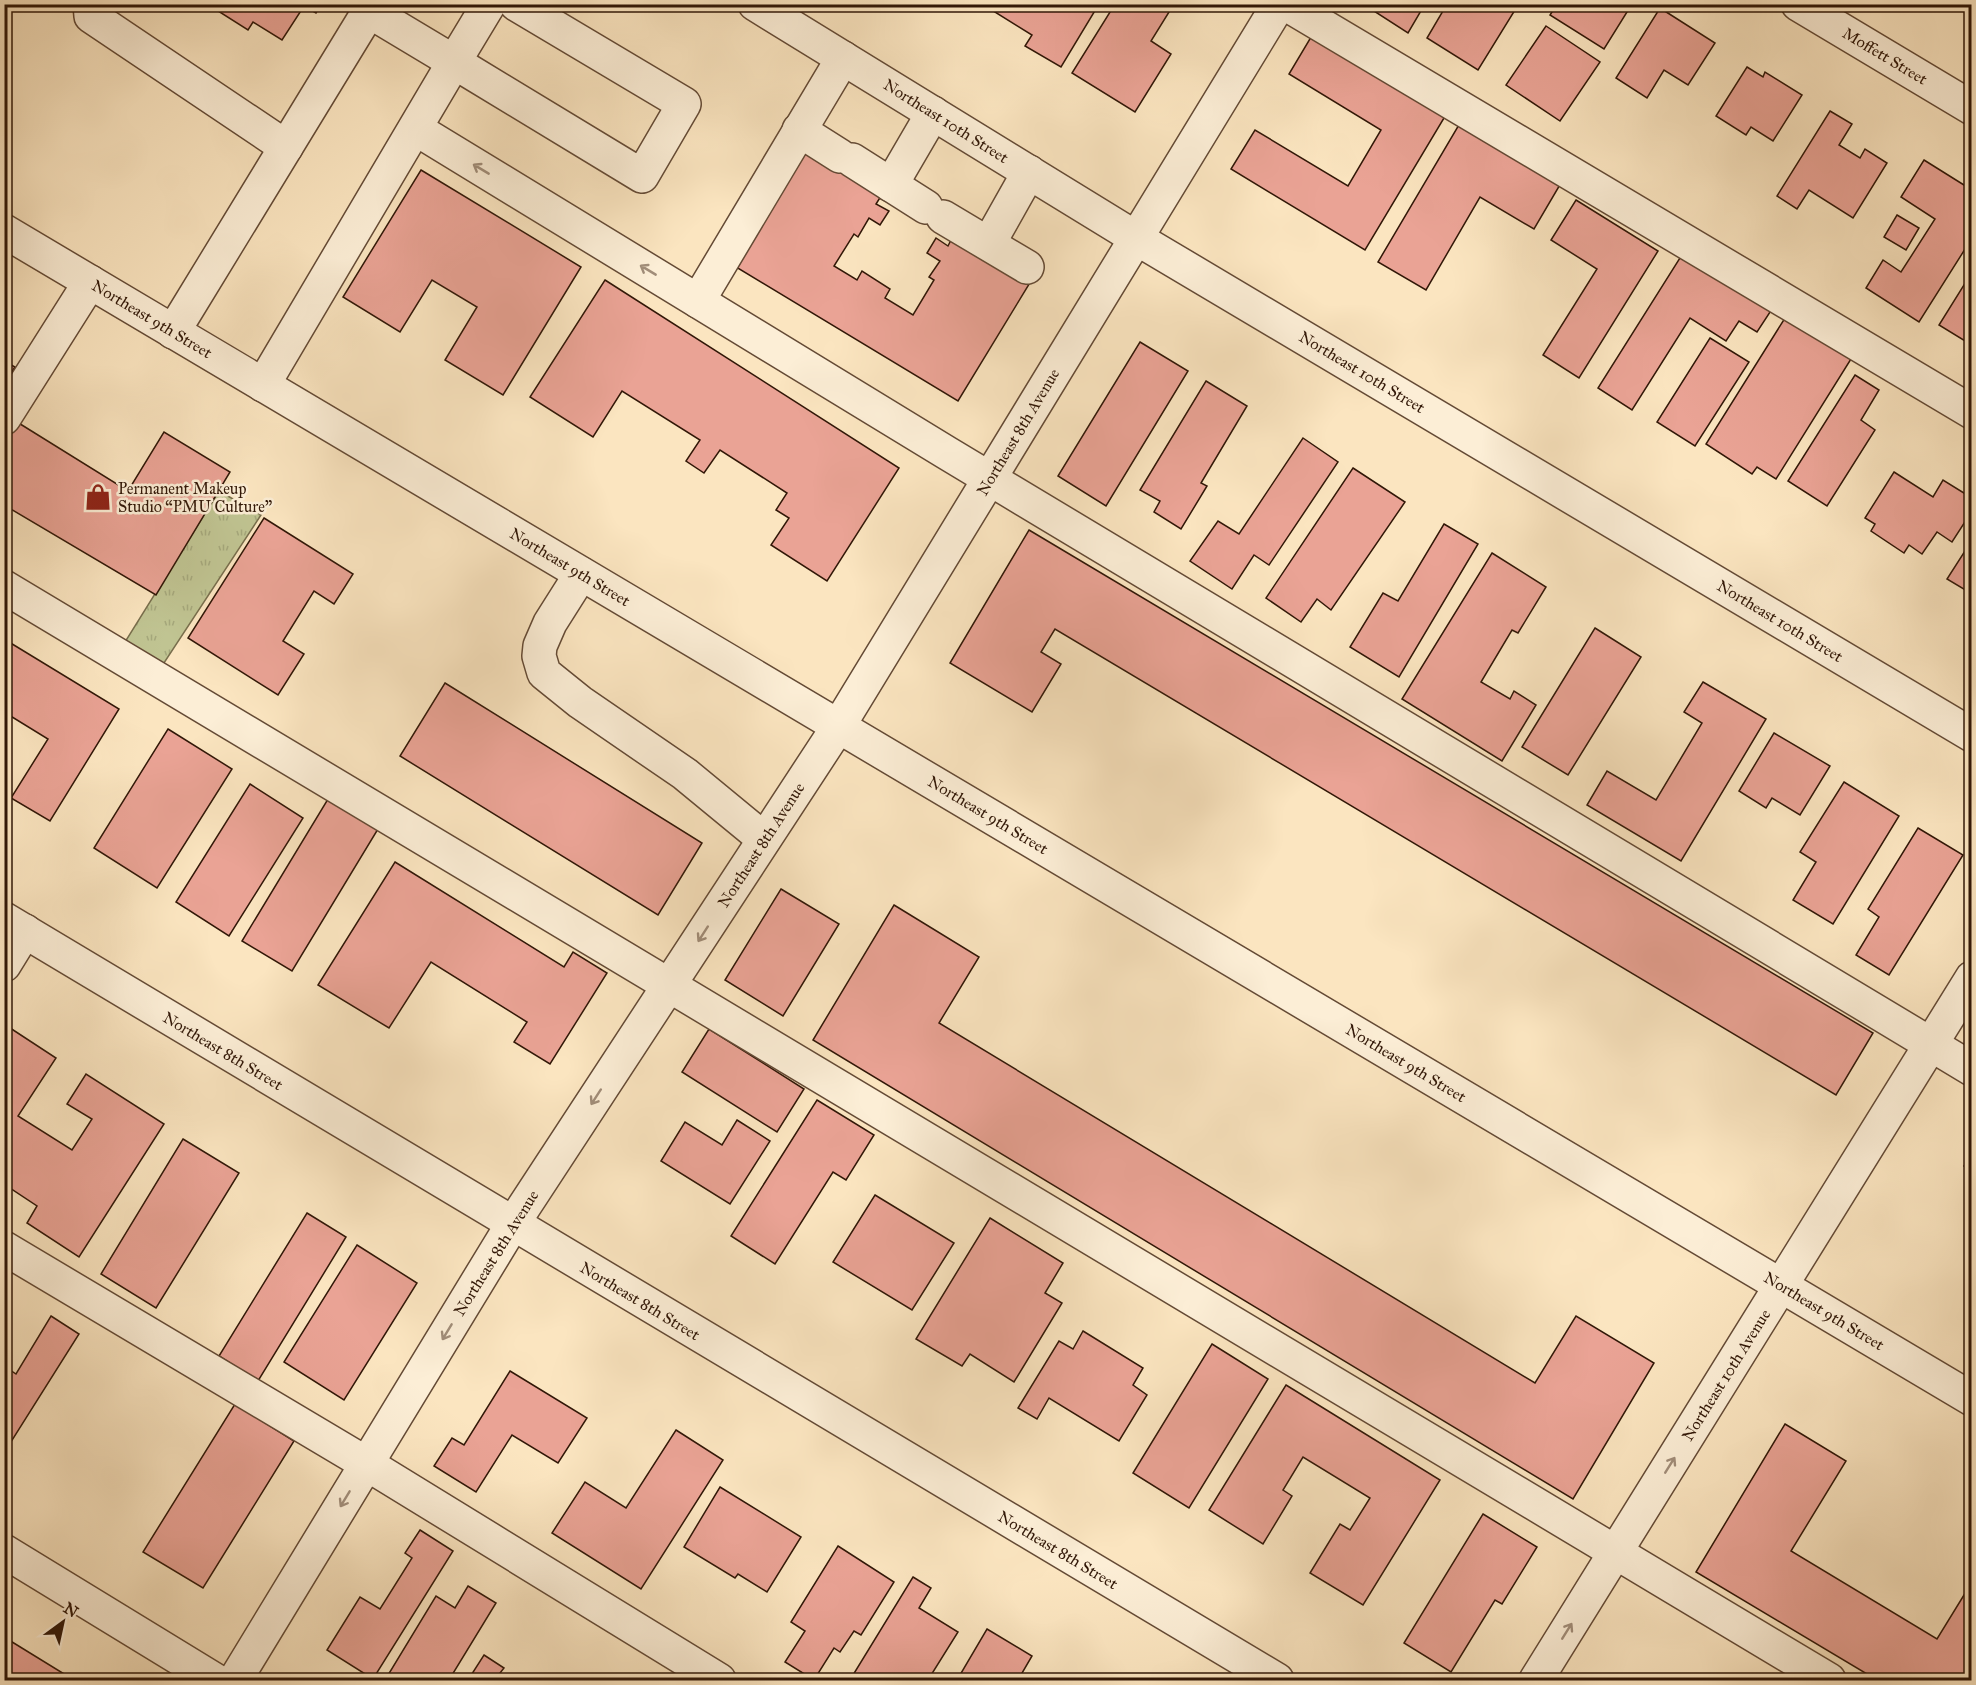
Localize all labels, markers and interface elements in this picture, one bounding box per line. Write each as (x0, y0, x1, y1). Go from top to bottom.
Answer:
street label: Moffett Street (1839, 23, 1931, 89)
street label: Northeast 10th Street (880, 75, 1012, 167)
one-way arrow (473, 162, 490, 174)
one-way arrow (640, 264, 657, 276)
street label: Northeast 9th Street (89, 276, 216, 363)
street label: Northeast 10th Street (1296, 327, 1429, 417)
street label: Northeast 8th Avenue (973, 365, 1064, 499)
place label: Permanent Makeup Studio “PMU Culture” (118, 479, 272, 516)
shop icon: Permanent Makeup Studio “PMU Culture” (83, 482, 113, 512)
street label: Northeast 9th Street (507, 524, 634, 611)
street label: Northeast 10th Street (1714, 576, 1847, 666)
street label: Northeast 9th Street (925, 772, 1052, 859)
street label: Northeast 8th Avenue (714, 779, 809, 911)
one-way arrow (696, 925, 709, 942)
street label: Northeast 8th Street (160, 1008, 287, 1094)
street label: Northeast 9th Street (1343, 1020, 1470, 1107)
one-way arrow (590, 1088, 602, 1105)
street label: Northeast 8th Avenue (450, 1186, 543, 1319)
street label: Northeast 8th Street (577, 1258, 704, 1344)
street label: Northeast 9th Street (1761, 1268, 1888, 1355)
street label: Northeast 10th Avenue (1678, 1305, 1774, 1444)
one-way arrow (440, 1323, 452, 1340)
one-way arrow (1664, 1457, 1676, 1474)
one-way arrow (339, 1490, 351, 1507)
street label: Northeast 8th Street (995, 1507, 1122, 1593)
north arrow (33, 1592, 93, 1652)
text: N (60, 1598, 82, 1622)
one-way arrow (1562, 1623, 1574, 1640)

